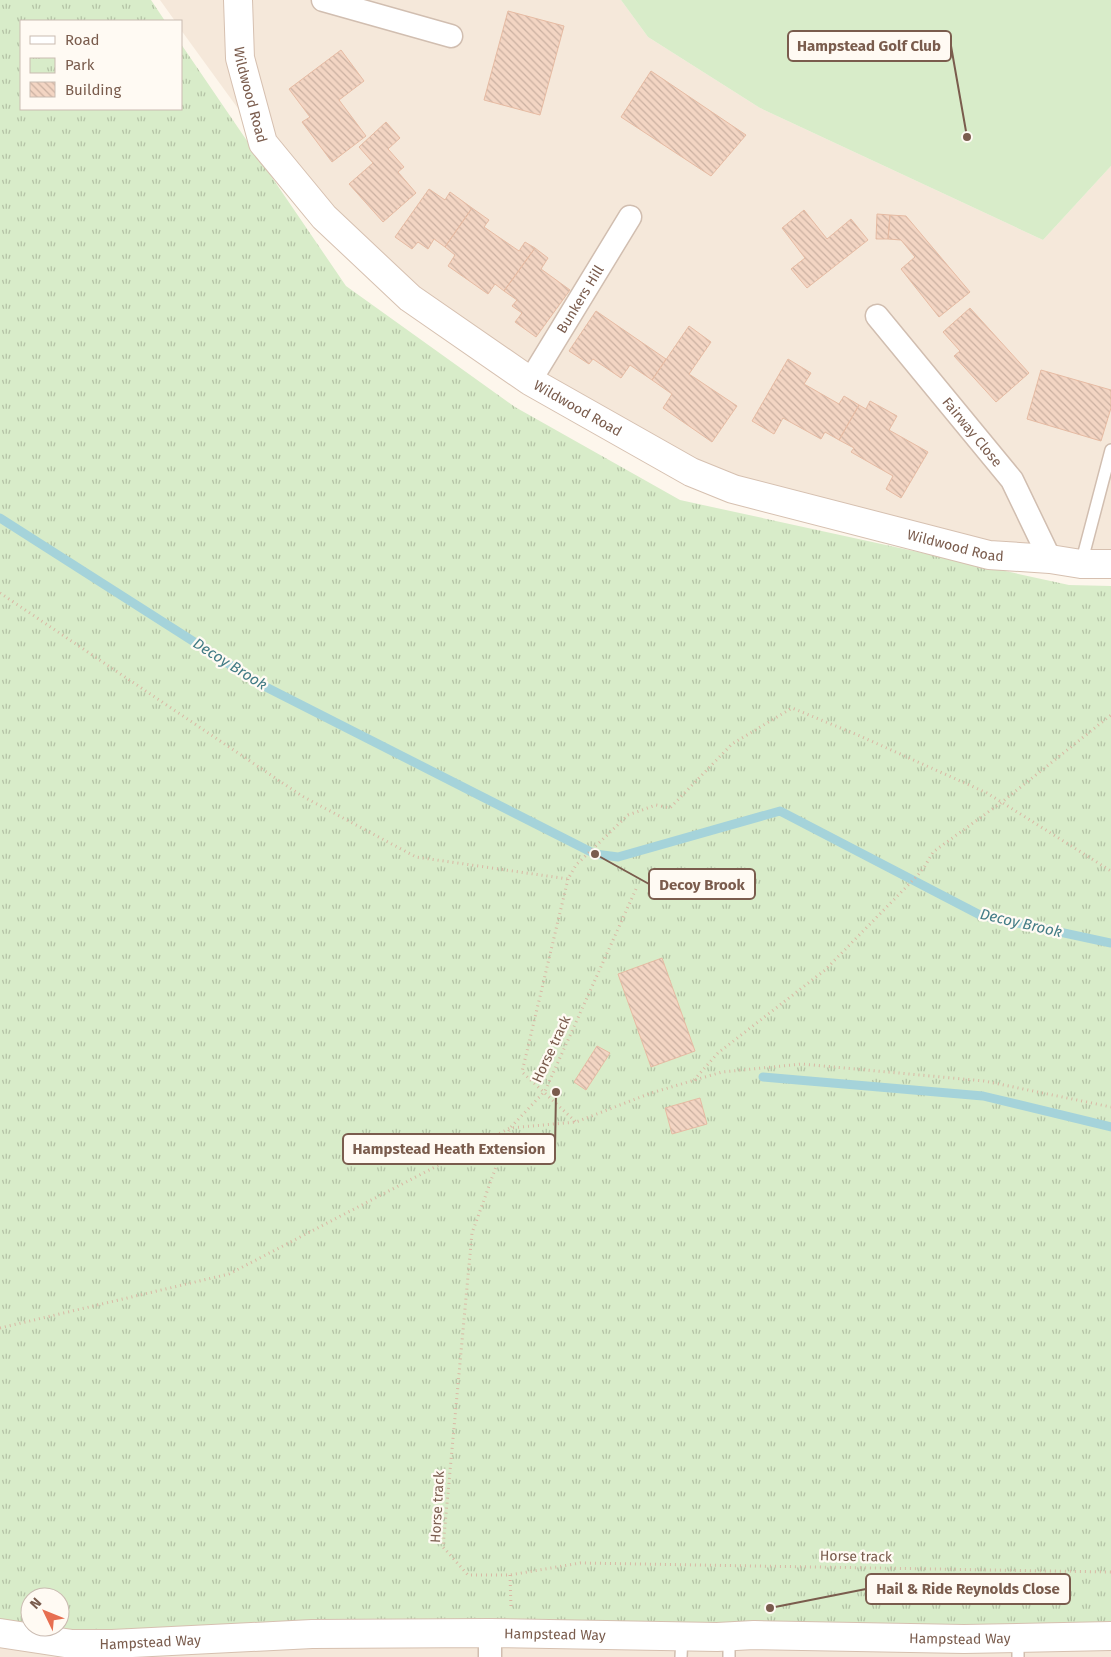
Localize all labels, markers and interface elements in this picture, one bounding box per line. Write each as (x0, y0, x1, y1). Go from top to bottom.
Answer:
legend (20, 20, 182, 110)
text: Road (65, 31, 100, 49)
callout: Hampstead Golf Club (788, 31, 951, 61)
text: Hampstead Golf Club (797, 37, 941, 55)
street label: Wildwood Road (231, 46, 271, 145)
text: Park (65, 56, 95, 74)
text: Building (65, 81, 121, 99)
street label: Bunkers Hill (553, 262, 608, 336)
street label: Wildwood Road (530, 377, 625, 440)
street label: Fairway Close (938, 394, 1006, 470)
street label: Wildwood Road (905, 526, 1004, 565)
water label: Decoy Brook (190, 634, 270, 694)
callout: Decoy Brook (649, 869, 755, 899)
text: Decoy Brook (659, 876, 745, 894)
water label: Decoy Brook (978, 905, 1064, 941)
street label: Horse track (528, 1012, 575, 1086)
callout: Hampstead Heath Extension (343, 1134, 555, 1164)
text: Hampstead Heath Extension (353, 1140, 545, 1158)
street label: Horse track (427, 1470, 448, 1544)
street label: Horse track (820, 1547, 893, 1566)
callout: Hail & Ride Reynolds Close (866, 1574, 1070, 1604)
text: Hail & Ride Reynolds Close (876, 1580, 1060, 1598)
north arrow (20, 1587, 70, 1637)
text: N (26, 1594, 45, 1613)
street label: Hampstead Way (504, 1625, 606, 1644)
street label: Hampstead Way (909, 1630, 1011, 1648)
street label: Hampstead Way (99, 1632, 201, 1653)

